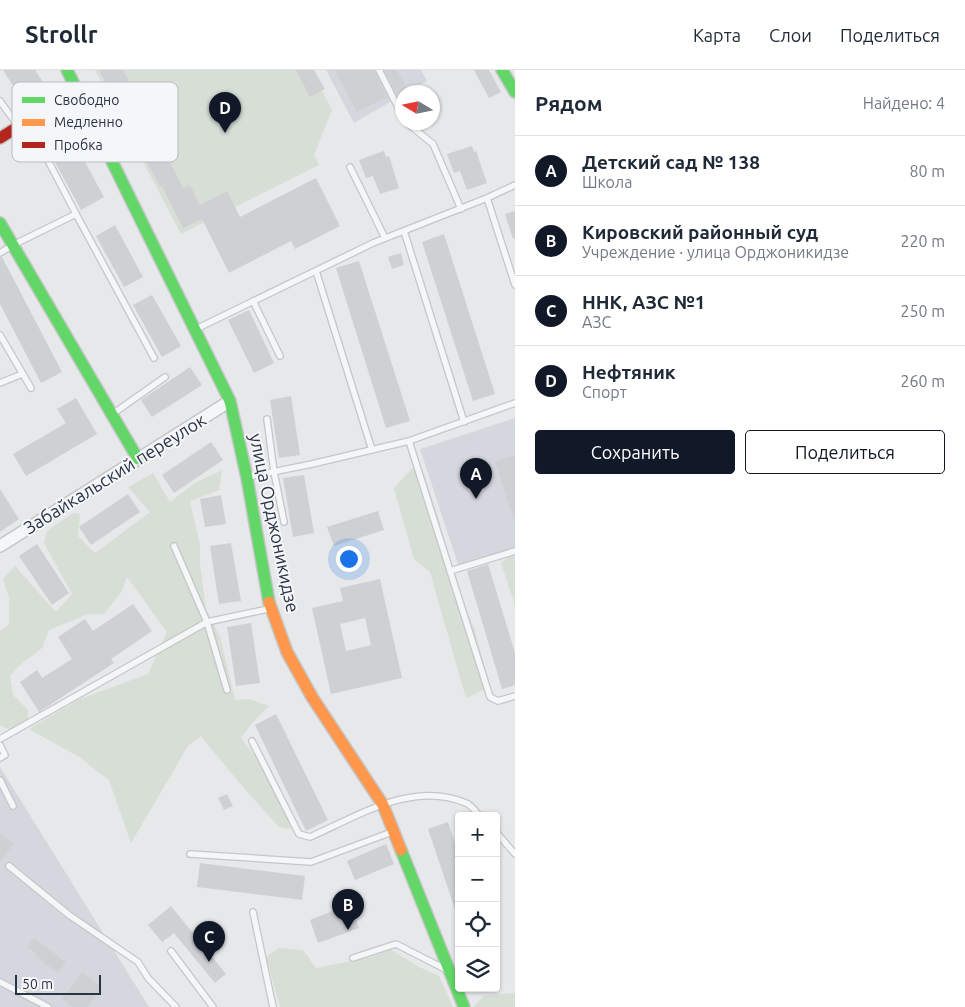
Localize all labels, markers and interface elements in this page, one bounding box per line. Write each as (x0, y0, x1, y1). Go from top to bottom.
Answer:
text: Strollr (25, 21, 98, 48)
text: Карта (693, 25, 741, 45)
text: Слои (769, 25, 812, 45)
text: Поделиться (840, 25, 940, 45)
legend (12, 82, 178, 162)
north arrow (395, 85, 440, 130)
text: Рядом (535, 91, 603, 115)
text: Свободно (54, 92, 119, 108)
pin: D (209, 92, 241, 133)
text: Найдено: 4 (863, 94, 945, 112)
text: Медленно (54, 114, 123, 130)
text: Пробка (54, 137, 103, 153)
text: Детский сад № 138 (582, 151, 760, 173)
text: A (545, 162, 557, 180)
text: 80 m (909, 162, 945, 180)
text: Школа (582, 173, 632, 191)
text: Кировский районный суд (582, 221, 818, 243)
text: B (546, 232, 556, 250)
text: 220 m (900, 232, 945, 250)
text: Учреждение · улица Орджоникидзе (582, 243, 849, 261)
text: ННК, АЗС №1 (582, 291, 705, 313)
text: C (546, 302, 556, 320)
text: 250 m (900, 302, 945, 320)
text: АЗС (582, 313, 611, 331)
text: Нефтяник (582, 361, 676, 383)
text: D (545, 372, 557, 390)
text: 260 m (900, 372, 945, 390)
text: Спорт (582, 383, 627, 401)
street label: Забайкальский переулок (20, 409, 209, 537)
button: Сохранить (535, 430, 735, 474)
button: Поделиться (745, 430, 945, 474)
street label: улица Орджоникидзе (246, 431, 304, 614)
pin: A (460, 458, 492, 499)
your location (336, 546, 362, 572)
map controls (455, 812, 500, 992)
button: + (455, 812, 500, 857)
button: − (455, 857, 500, 902)
pin: B (332, 889, 364, 930)
button: locate (455, 902, 500, 947)
pin: C (193, 921, 225, 962)
button: layers (455, 947, 500, 992)
scale bar (15, 972, 101, 995)
text: 50 m (22, 976, 53, 992)

